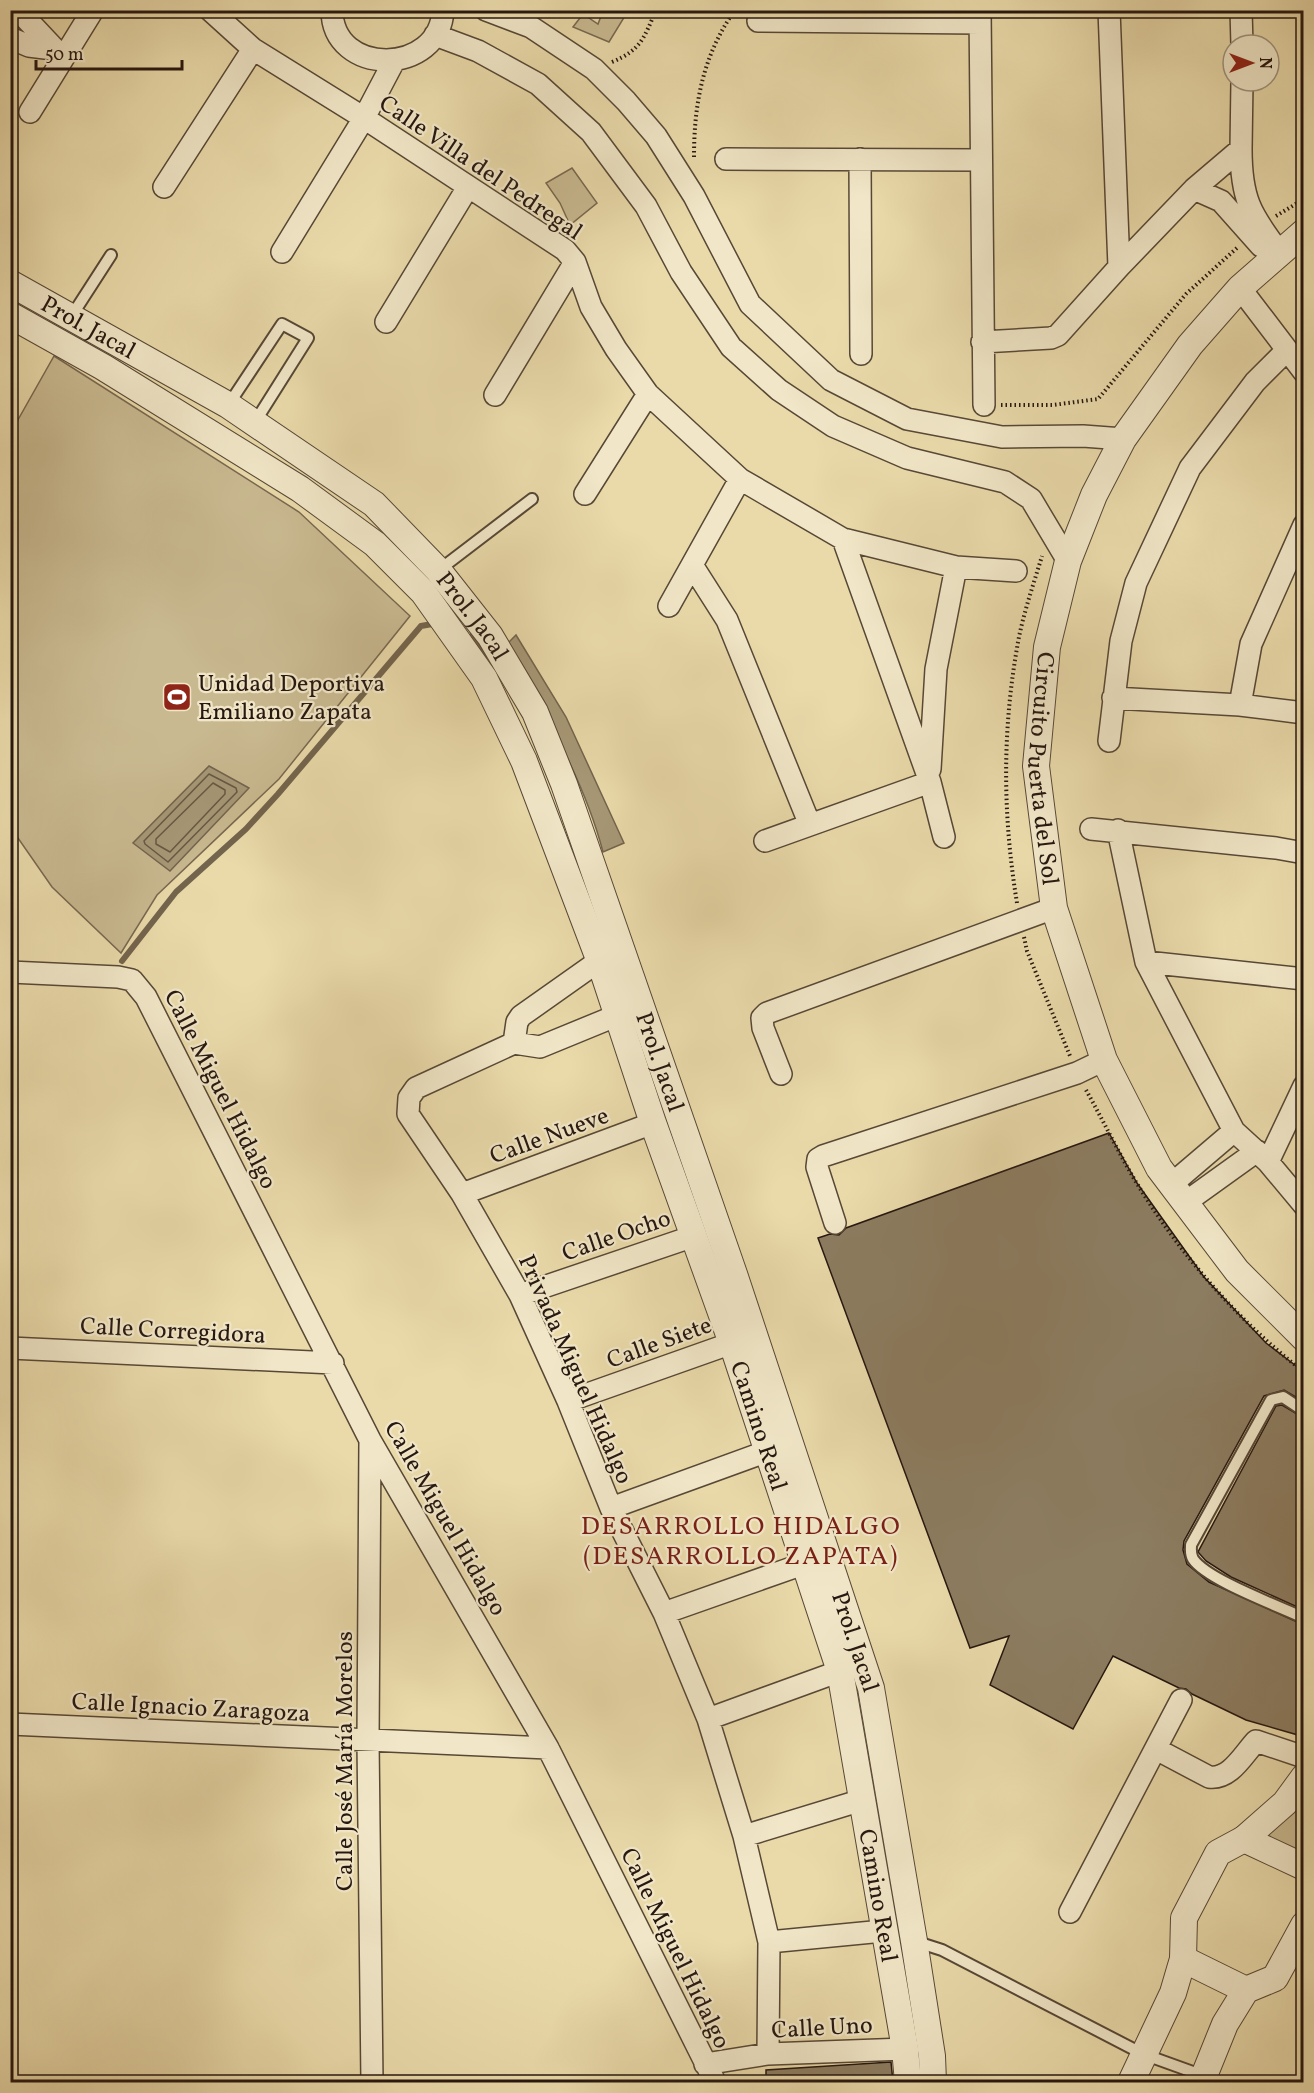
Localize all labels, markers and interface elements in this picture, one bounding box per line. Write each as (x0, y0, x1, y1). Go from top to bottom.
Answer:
scale bar (36, 33, 182, 71)
north arrow (1221, 33, 1281, 93)
text: 50 m (45, 43, 84, 68)
text: N (1253, 57, 1275, 69)
street label: Calle Villa del Pedregal (371, 88, 589, 250)
street label: Prol. Jacal (34, 288, 141, 369)
street label: Prol. Jacal (427, 565, 516, 668)
street label: Circuito Puerta del Sol (1017, 650, 1066, 887)
place label: Unidad Deportiva Emiliano Zapata (198, 668, 385, 730)
sports icon: Unidad Deportiva Emiliano Zapata (161, 681, 193, 713)
street label: Calle Miguel Hidalgo (154, 984, 284, 1196)
street label: Prol. Jacal (625, 1008, 692, 1117)
street label: Calle Nueve (485, 1100, 614, 1174)
street label: Calle Ocho (558, 1202, 676, 1271)
street label: Privada Miguel Hidalgo (508, 1250, 640, 1490)
street label: Calle Siete (602, 1309, 717, 1379)
street label: Calle Corregidora (79, 1310, 267, 1354)
street label: Camino Real (720, 1357, 795, 1496)
street label: Calle Miguel Hidalgo (375, 1415, 514, 1623)
district label: DESARROLLO HIDALGO (DESARROLLO ZAPATA) (581, 1509, 901, 1575)
street label: Prol. Jacal (821, 1588, 886, 1697)
street label: Calle José María Morelos (329, 1631, 363, 1891)
street label: Calle Ignacio Zaragoza (71, 1686, 311, 1732)
street label: Camino Real (848, 1827, 905, 1965)
street label: Calle Miguel Hidalgo (611, 1843, 738, 2055)
street label: Calle Uno (771, 2009, 874, 2049)

